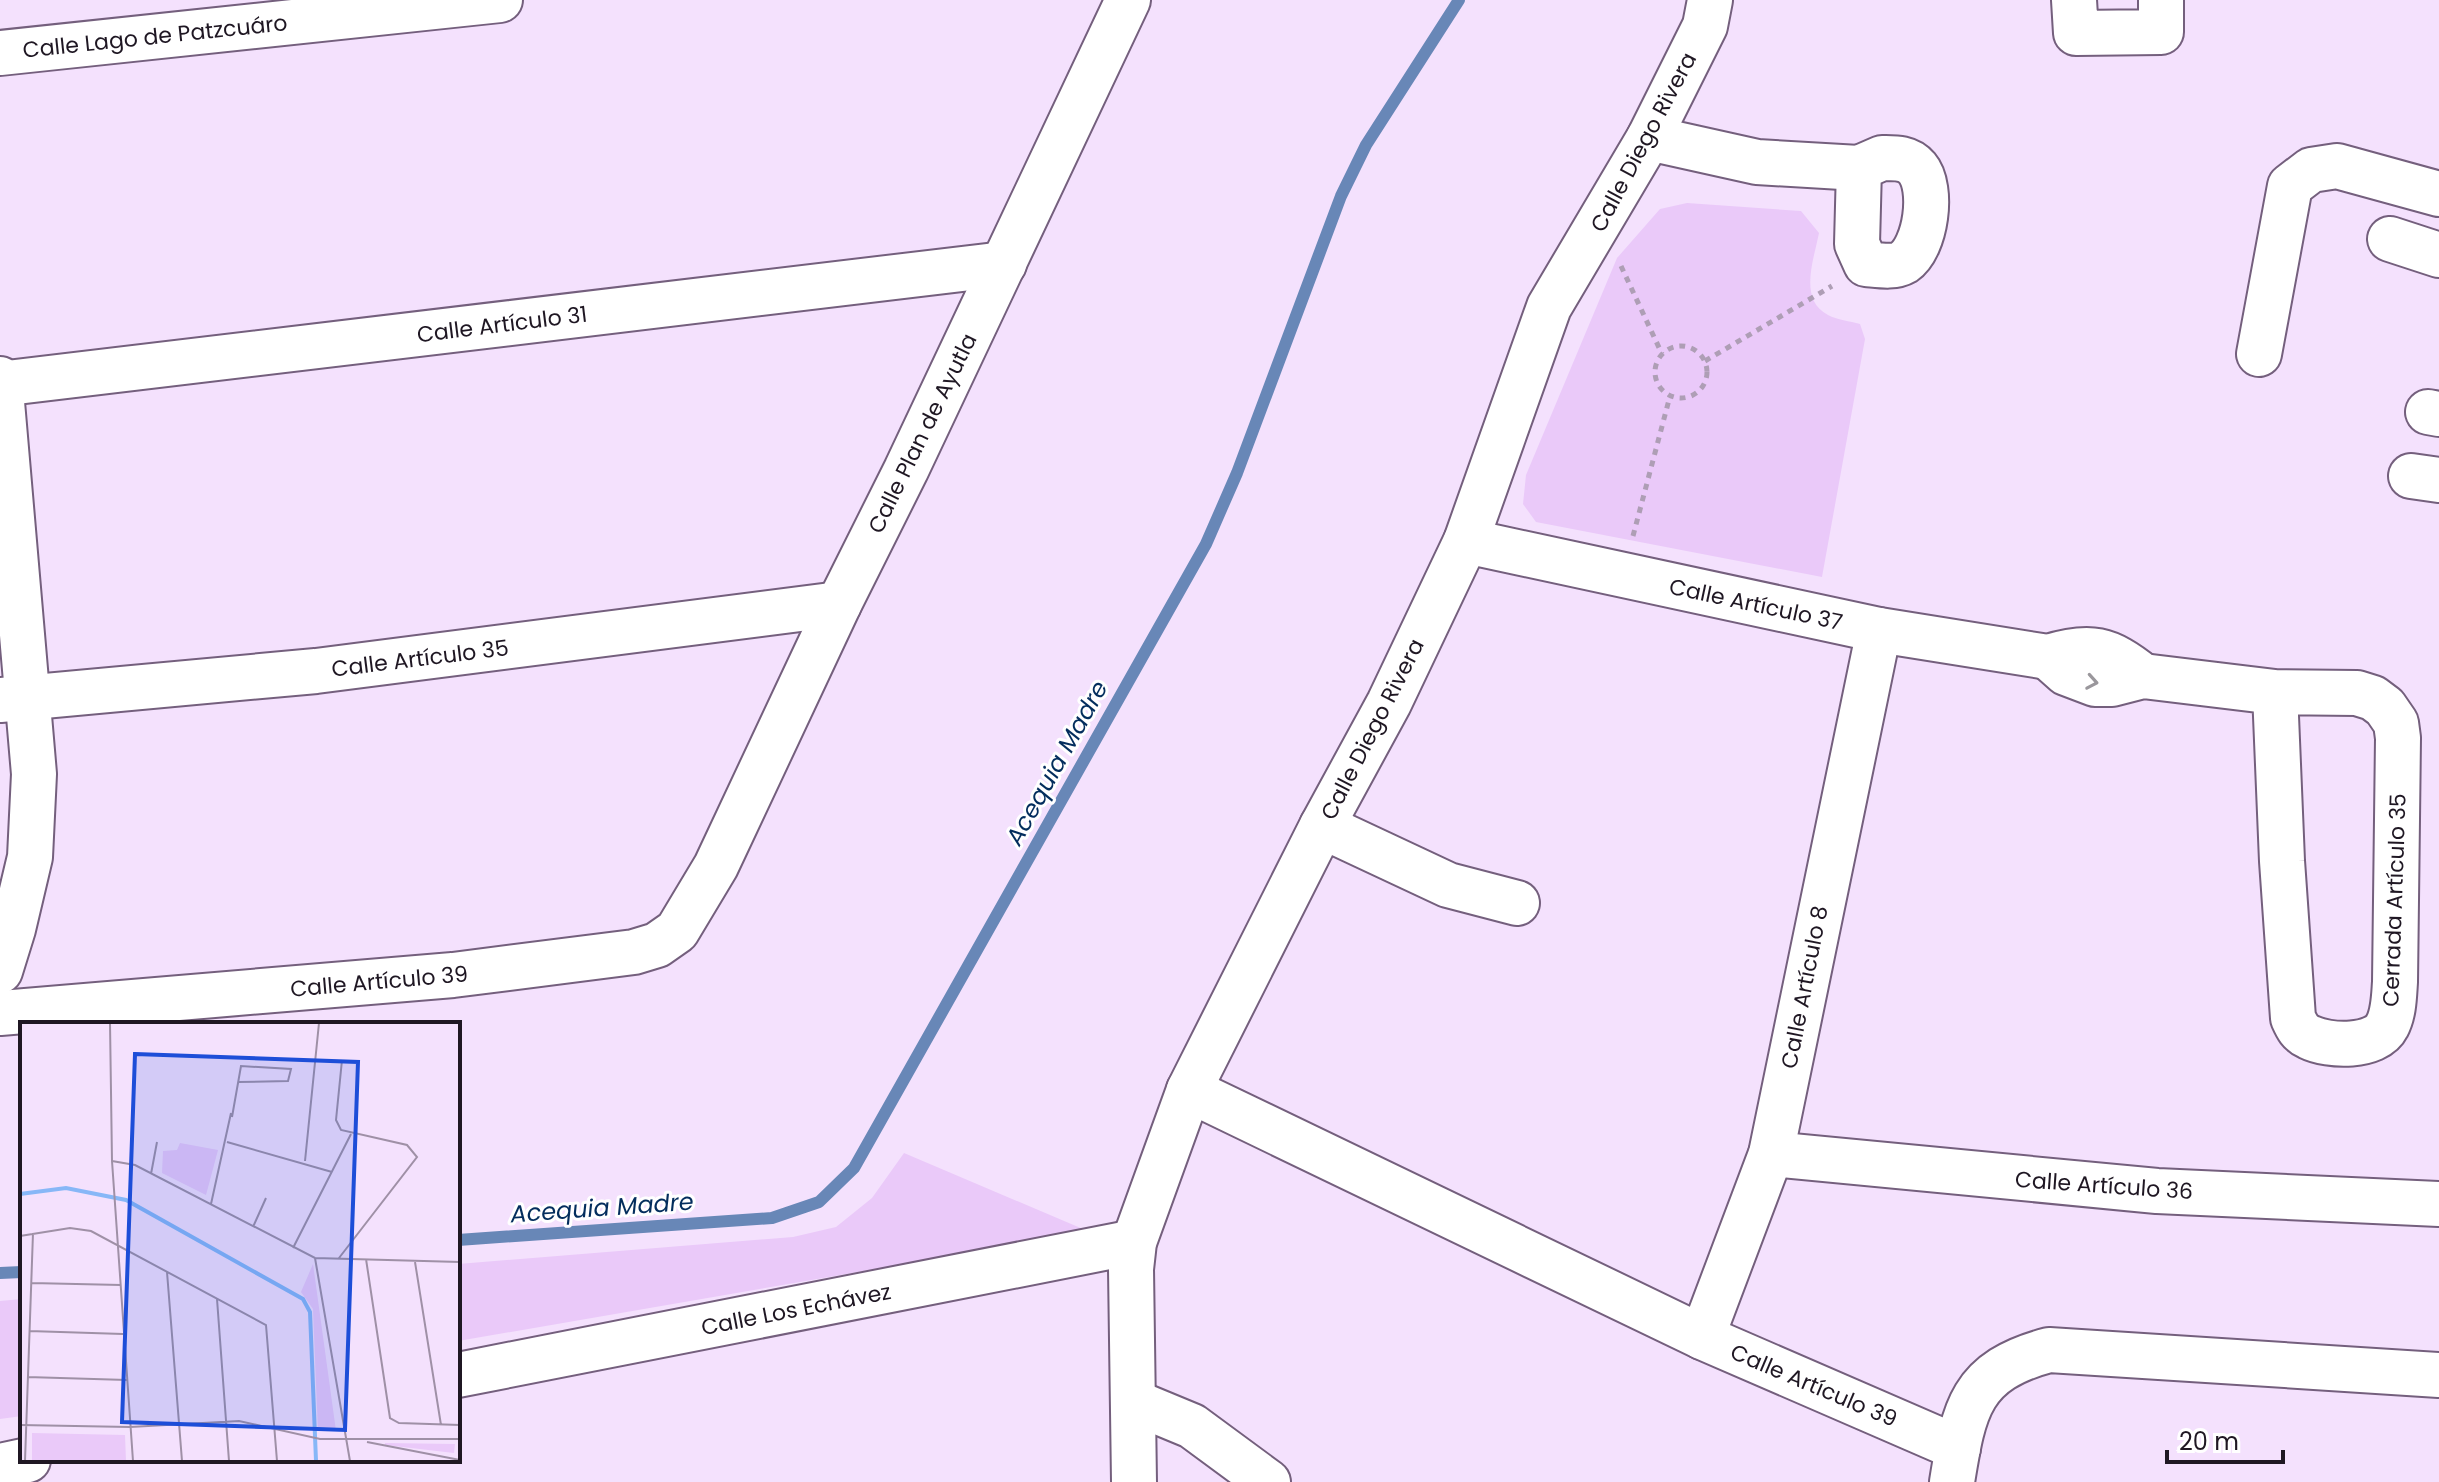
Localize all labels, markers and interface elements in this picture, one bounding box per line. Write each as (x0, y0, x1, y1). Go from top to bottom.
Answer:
street label: Calle Lago de Patzcuáro (21, 7, 289, 66)
street label: Calle Diego Rivera (1583, 47, 1704, 238)
street label: Calle Artículo 31 (415, 299, 589, 350)
street label: Calle Plan de Ayutla (860, 328, 984, 539)
street label: Calle Artículo 37 (1666, 571, 1845, 638)
street label: Calle Artículo 35 (330, 632, 510, 685)
street label: Calle Diego Rivera (1313, 633, 1432, 825)
one-way arrow (2085, 673, 2099, 690)
water label: Acequia Madre (997, 674, 1116, 852)
street label: Cerrada Artículo 35 (2375, 793, 2414, 1007)
street label: Calle Artículo 8 (1774, 903, 1835, 1071)
street label: Calle Artículo 39 (289, 958, 469, 1005)
inset map (20, 1022, 460, 1462)
street label: Calle Artículo 36 (2014, 1164, 2194, 1207)
water label: Acequia Madre (508, 1185, 695, 1230)
street label: Calle Los Echávez (699, 1276, 894, 1343)
street label: Calle Artículo 39 (1726, 1336, 1902, 1435)
scale bar (2167, 1414, 2283, 1464)
text: 20 m (2179, 1425, 2239, 1458)

